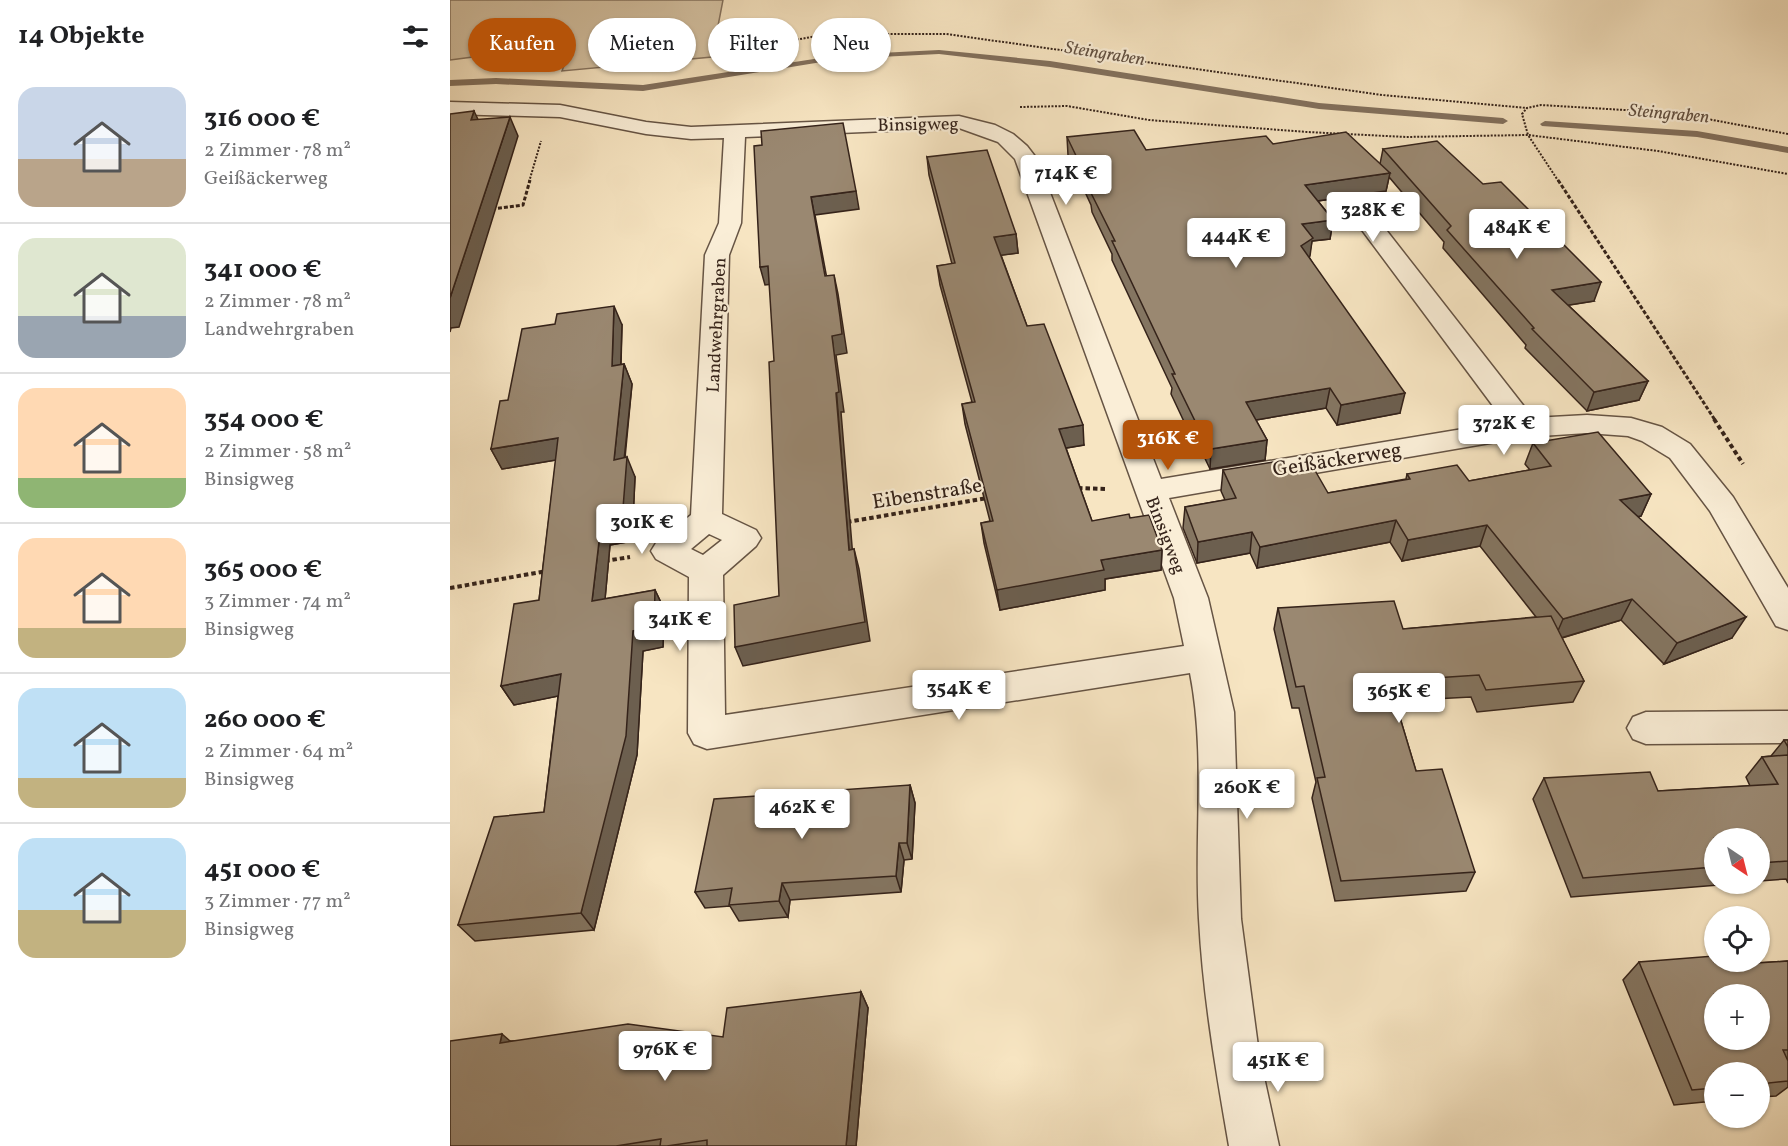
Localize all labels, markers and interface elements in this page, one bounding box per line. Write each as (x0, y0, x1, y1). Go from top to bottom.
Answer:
text: 14 Objekte (18, 18, 144, 54)
chip: Kaufen (468, 18, 576, 72)
chip: Mieten (588, 18, 696, 72)
chip: Filter (708, 18, 799, 72)
chip: Neu (811, 18, 891, 72)
icon: filters (399, 20, 432, 53)
water label: Steingraben (1063, 36, 1147, 73)
water label: Steingraben (1627, 99, 1710, 130)
text: 316 000 € (204, 101, 320, 137)
icon: home (66, 111, 138, 183)
street label: Binsigweg (877, 112, 959, 139)
text: 2 Zimmer · 78 m² (204, 137, 351, 165)
pin: 714K € (1017, 155, 1115, 206)
text: 714K € (1035, 160, 1097, 188)
text: Geißäckerweg (204, 165, 328, 193)
pin: 328K € (1324, 192, 1422, 243)
text: 328K € (1341, 197, 1405, 225)
pin: 484K € (1468, 209, 1566, 260)
text: 484K € (1483, 214, 1551, 242)
pin: 444K € (1187, 218, 1285, 269)
text: 444K € (1201, 223, 1271, 251)
text: 341 000 € (204, 252, 322, 288)
street label: Landwehrgraben (701, 257, 734, 393)
icon: home (66, 262, 138, 334)
text: 2 Zimmer · 78 m² (204, 288, 351, 316)
text: Landwehrgraben (204, 316, 354, 344)
text: 354 000 € (204, 402, 324, 438)
pin: 372K € (1455, 405, 1553, 456)
text: 372K € (1472, 410, 1536, 438)
icon: home (66, 412, 138, 484)
pin: 316K € (1119, 420, 1217, 471)
text: 316K € (1137, 425, 1199, 453)
street label: Geißäckerweg (1271, 436, 1404, 485)
text: 2 Zimmer · 58 m² (204, 438, 351, 466)
text: Binsigweg (204, 466, 294, 494)
street label: Eibenstraße (870, 471, 984, 517)
street label: Binsigweg (1138, 493, 1191, 578)
pin: 301K € (593, 504, 691, 555)
text: 301K € (610, 509, 674, 537)
text: 365 000 € (204, 552, 322, 588)
icon: home (66, 562, 138, 634)
text: 3 Zimmer · 74 m² (204, 588, 351, 616)
pin: 341K € (631, 601, 729, 652)
text: 341K € (648, 606, 712, 634)
text: Binsigweg (204, 616, 294, 644)
pin: 354K € (910, 670, 1008, 721)
pin: 365K € (1350, 673, 1448, 724)
text: 354K € (926, 675, 992, 703)
text: 365K € (1367, 678, 1431, 706)
text: 260 000 € (204, 702, 326, 738)
icon: home (66, 712, 138, 784)
text: 2 Zimmer · 64 m² (204, 738, 353, 766)
text: Binsigweg (204, 766, 294, 794)
pin: 260K € (1198, 769, 1296, 820)
text: 260K € (1214, 774, 1280, 802)
pin: 462K € (753, 789, 851, 840)
text: 462K € (769, 794, 835, 822)
north arrow (1704, 828, 1770, 894)
map controls (1704, 828, 1770, 1128)
text: 451 000 € (204, 852, 320, 888)
icon: home (66, 862, 138, 934)
text: 3 Zimmer · 77 m² (204, 888, 351, 916)
button: locate (1704, 906, 1770, 972)
text: Binsigweg (204, 916, 294, 944)
button: + (1704, 984, 1770, 1050)
pin: 976K € (616, 1031, 714, 1082)
text: 976K € (633, 1036, 697, 1064)
pin: 451K € (1229, 1042, 1327, 1093)
text: 451K € (1247, 1047, 1309, 1075)
button: − (1704, 1062, 1770, 1128)

